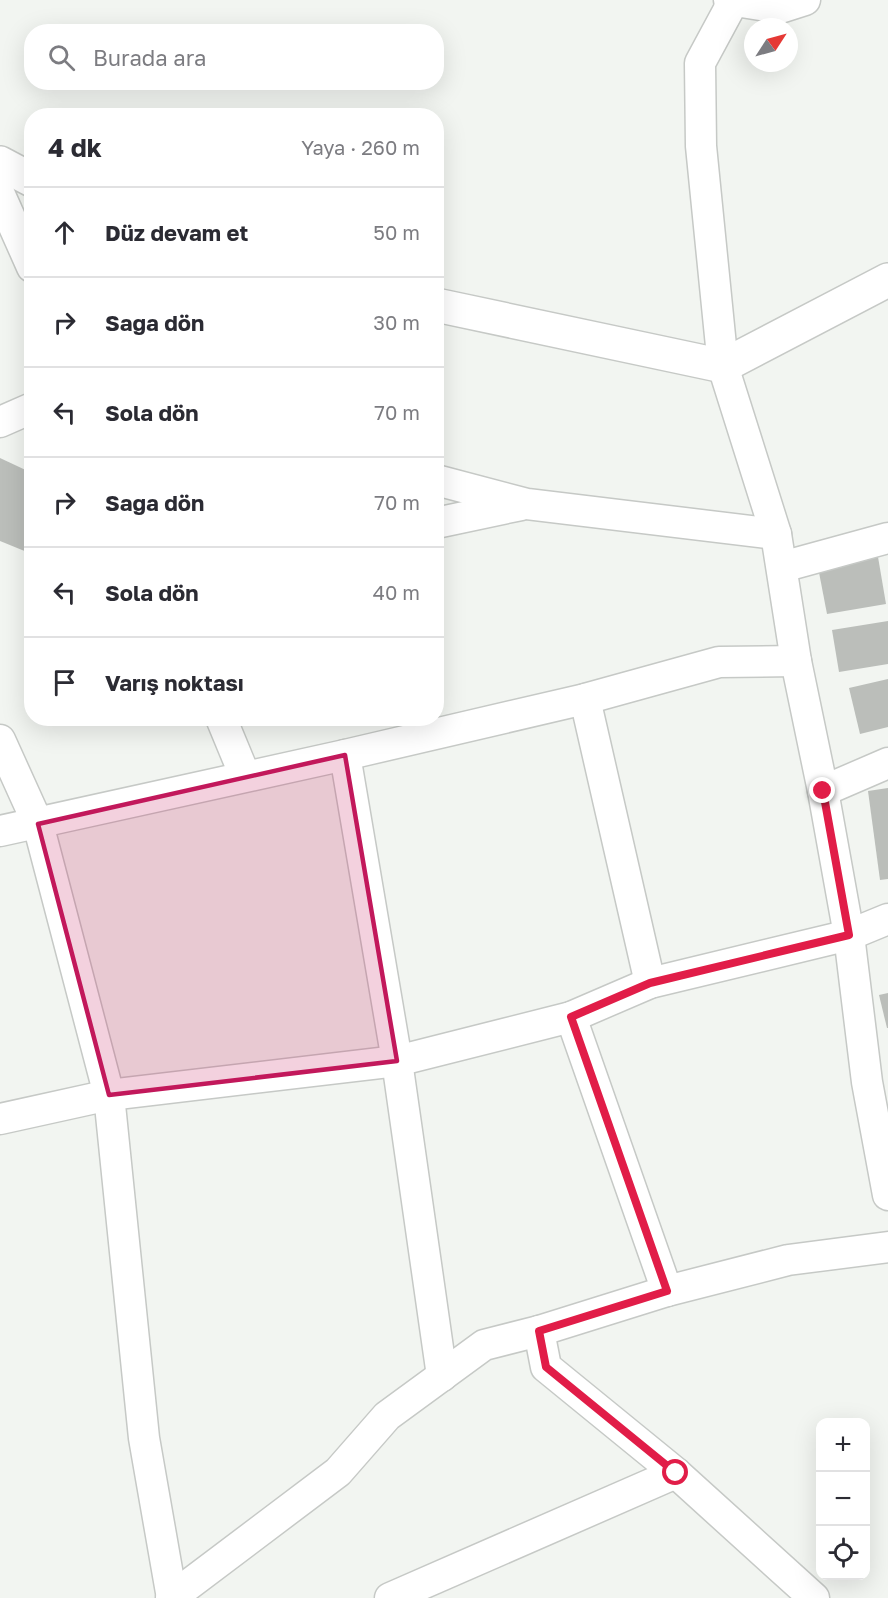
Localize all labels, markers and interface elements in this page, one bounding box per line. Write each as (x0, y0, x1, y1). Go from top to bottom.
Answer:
north arrow (744, 18, 798, 72)
search box (24, 24, 444, 90)
icon: search (45, 41, 78, 74)
text: Burada ara (93, 44, 207, 71)
text: 4 dk (48, 132, 102, 163)
text: Yaya · 260 m (301, 135, 420, 159)
icon: ahead (48, 216, 81, 249)
text: Düz devam et (105, 219, 248, 246)
text: 50 m (373, 220, 420, 244)
icon: right (48, 306, 81, 339)
text: Sağa dön (105, 309, 204, 336)
text: 30 m (373, 310, 420, 334)
icon: left (48, 396, 81, 429)
text: Sola dön (105, 399, 199, 426)
text: 70 m (374, 400, 420, 424)
icon: right (48, 486, 81, 519)
text: Sağa dön (105, 489, 204, 516)
text: 70 m (374, 490, 420, 514)
icon: left (48, 576, 81, 609)
text: Sola dön (105, 579, 199, 606)
text: 40 m (373, 580, 420, 604)
icon: arrive (48, 666, 81, 699)
text: Varış noktası (105, 669, 244, 696)
route end (809, 777, 835, 803)
map controls (816, 1418, 870, 1580)
button: + (816, 1418, 870, 1472)
route start (662, 1459, 688, 1485)
button: − (816, 1472, 870, 1526)
button: locate (816, 1526, 870, 1580)

